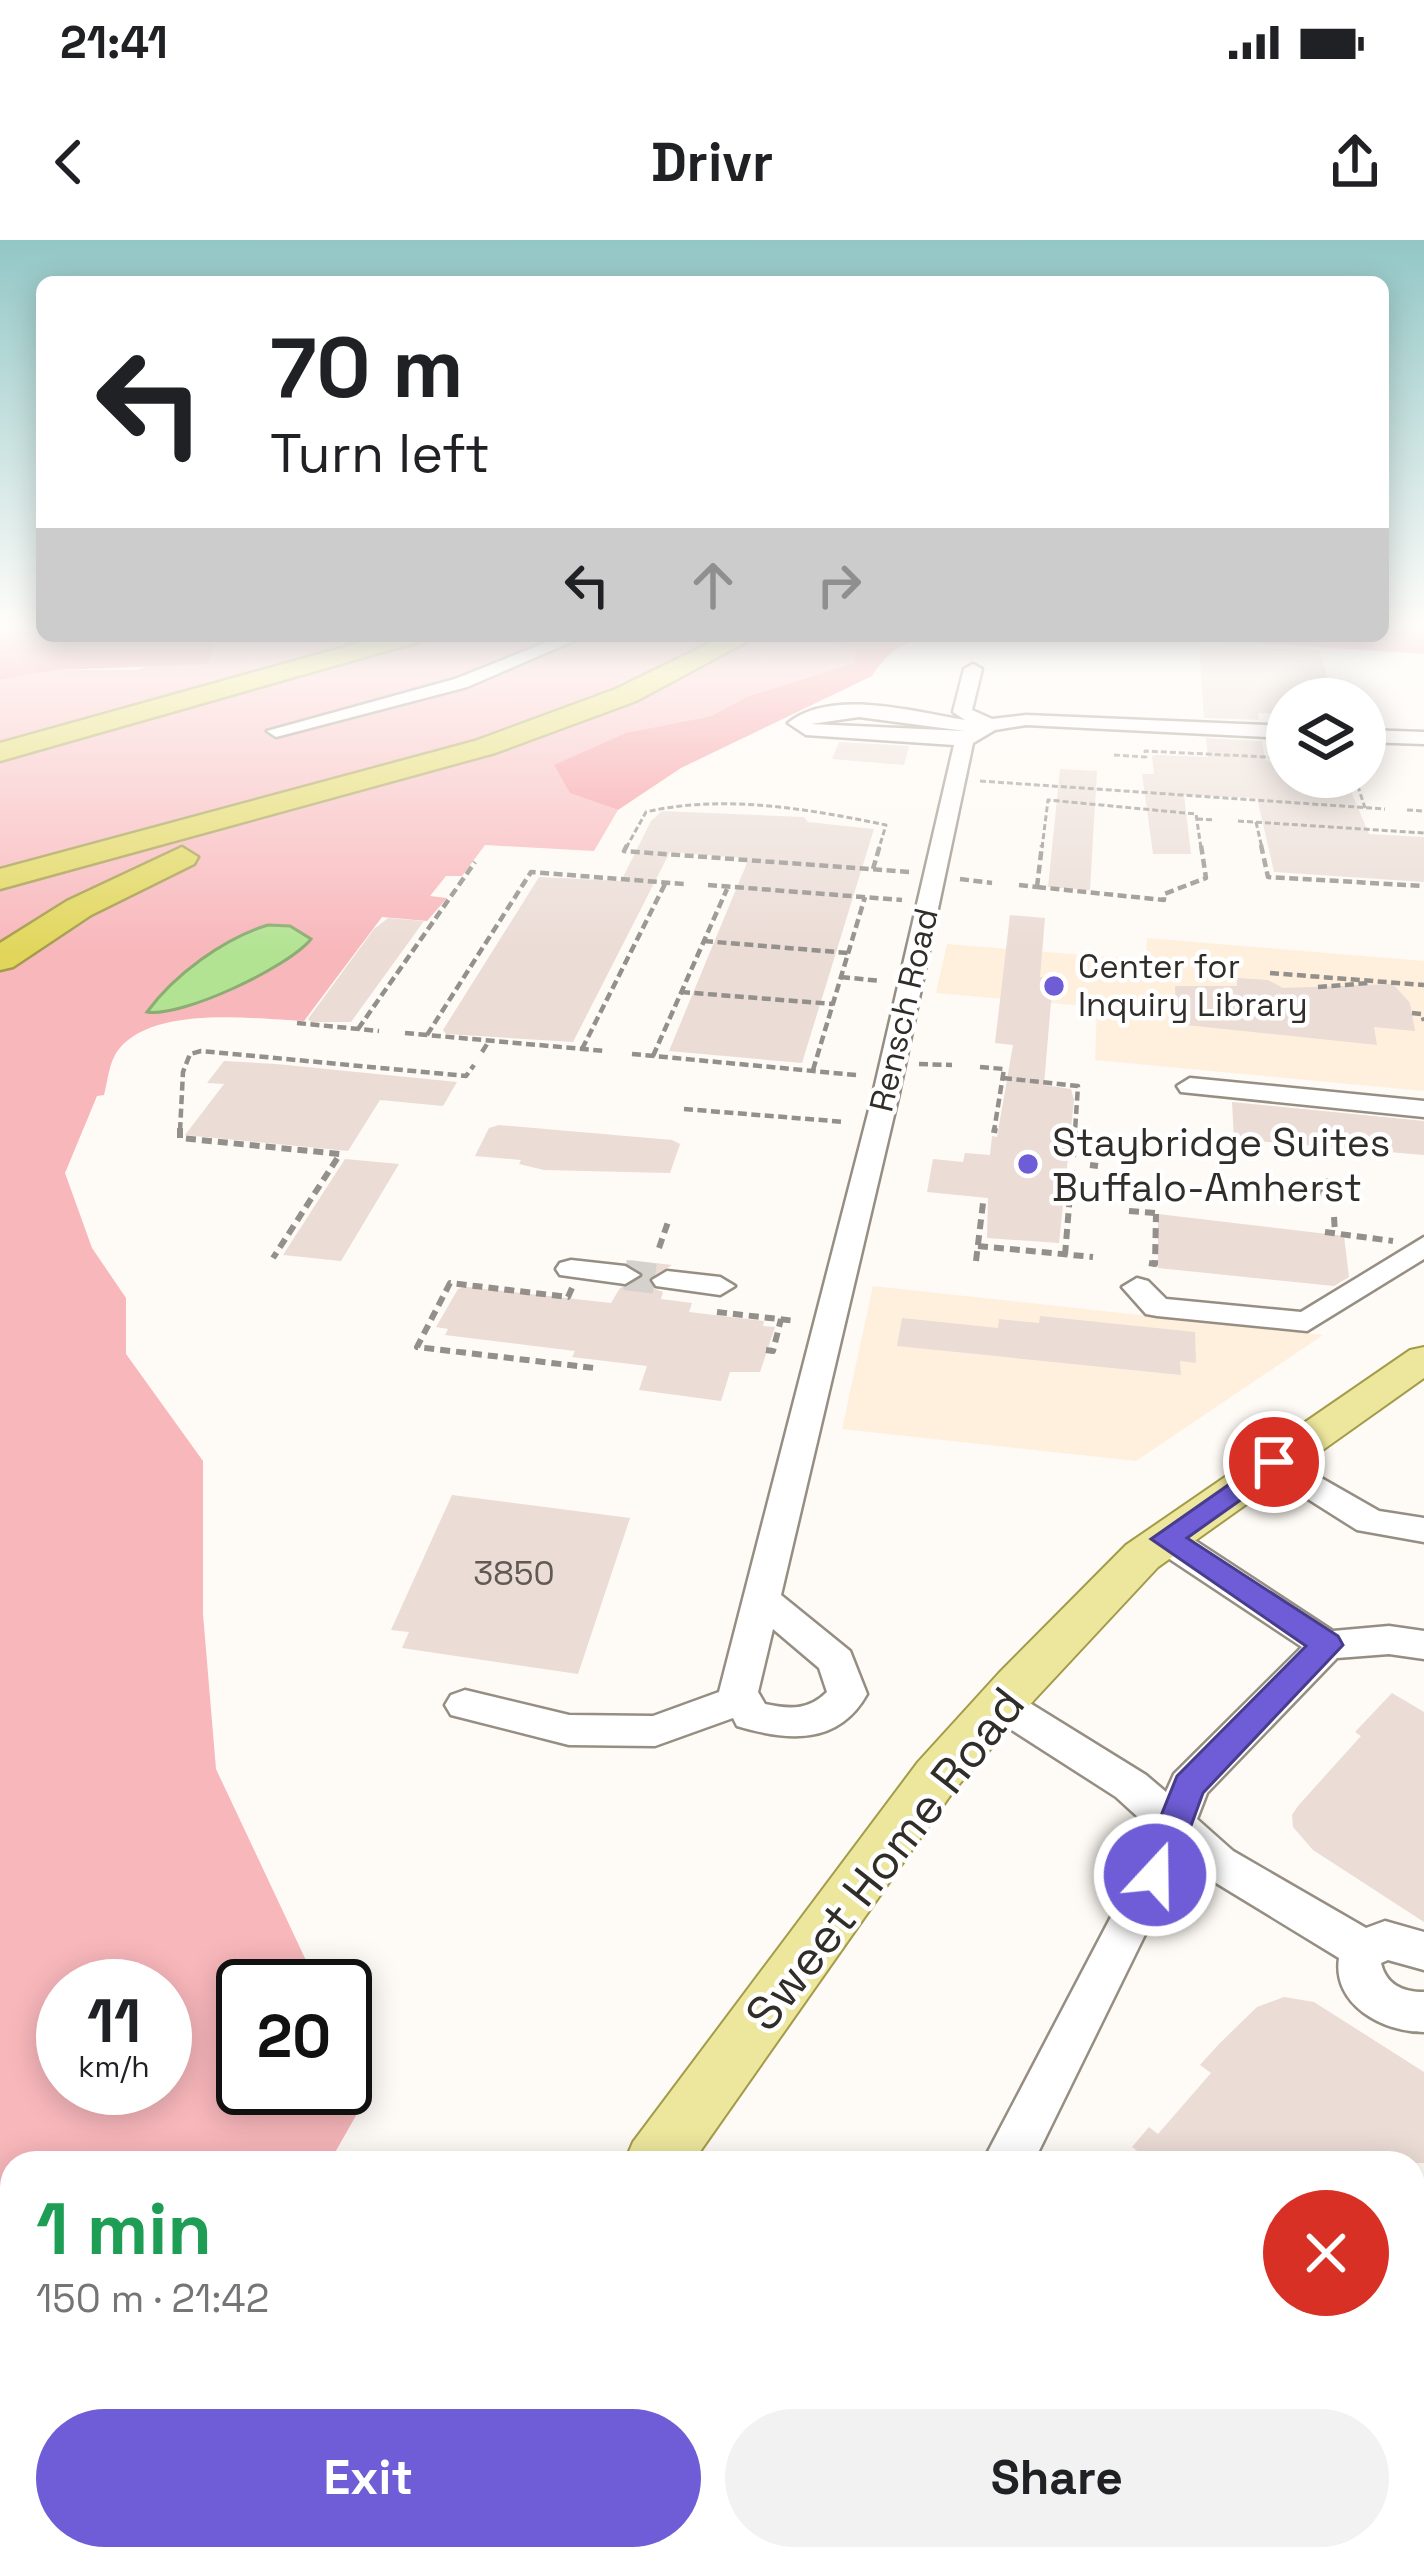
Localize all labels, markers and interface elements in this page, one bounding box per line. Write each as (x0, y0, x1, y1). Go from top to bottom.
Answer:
text: 21:41 (60, 14, 168, 71)
text: Drivr (651, 128, 773, 197)
icon: back (36, 129, 102, 195)
icon: share (1322, 129, 1388, 195)
text: 70 m (270, 314, 464, 422)
icon: left (72, 324, 228, 480)
text: Turn left (270, 419, 490, 488)
icon: left (554, 552, 620, 618)
icon: ahead (680, 552, 746, 618)
icon: right (806, 552, 872, 618)
map controls (1266, 678, 1386, 798)
button: layers (1266, 678, 1386, 798)
street label: Rensch Road (860, 904, 948, 1116)
place label: Center for Inquiry Library (1078, 946, 1308, 1026)
marker: Center for Inquiry Library (1041, 973, 1067, 999)
place label: Staybridge Suites Buffalo-Amherst (1052, 1118, 1390, 1212)
marker: Staybridge Suites Buffalo-Amherst (1015, 1151, 1041, 1177)
pin (1223, 1411, 1325, 1513)
icon: arrive (1241, 1429, 1307, 1495)
house number: 3850 (473, 1553, 555, 1595)
street label: Sweet Home Road (732, 1675, 1038, 2043)
position arrow (1092, 1812, 1218, 1938)
speed limit sign: 20 (216, 1959, 372, 2115)
text: 11 (87, 1983, 141, 2060)
text: km/h (78, 2047, 150, 2086)
text: 1 min (36, 2183, 212, 2275)
button: close (1263, 2190, 1389, 2316)
text: 150 m · 21:42 (36, 2274, 269, 2323)
button: Exit (36, 2409, 701, 2547)
button: Share (725, 2409, 1389, 2547)

